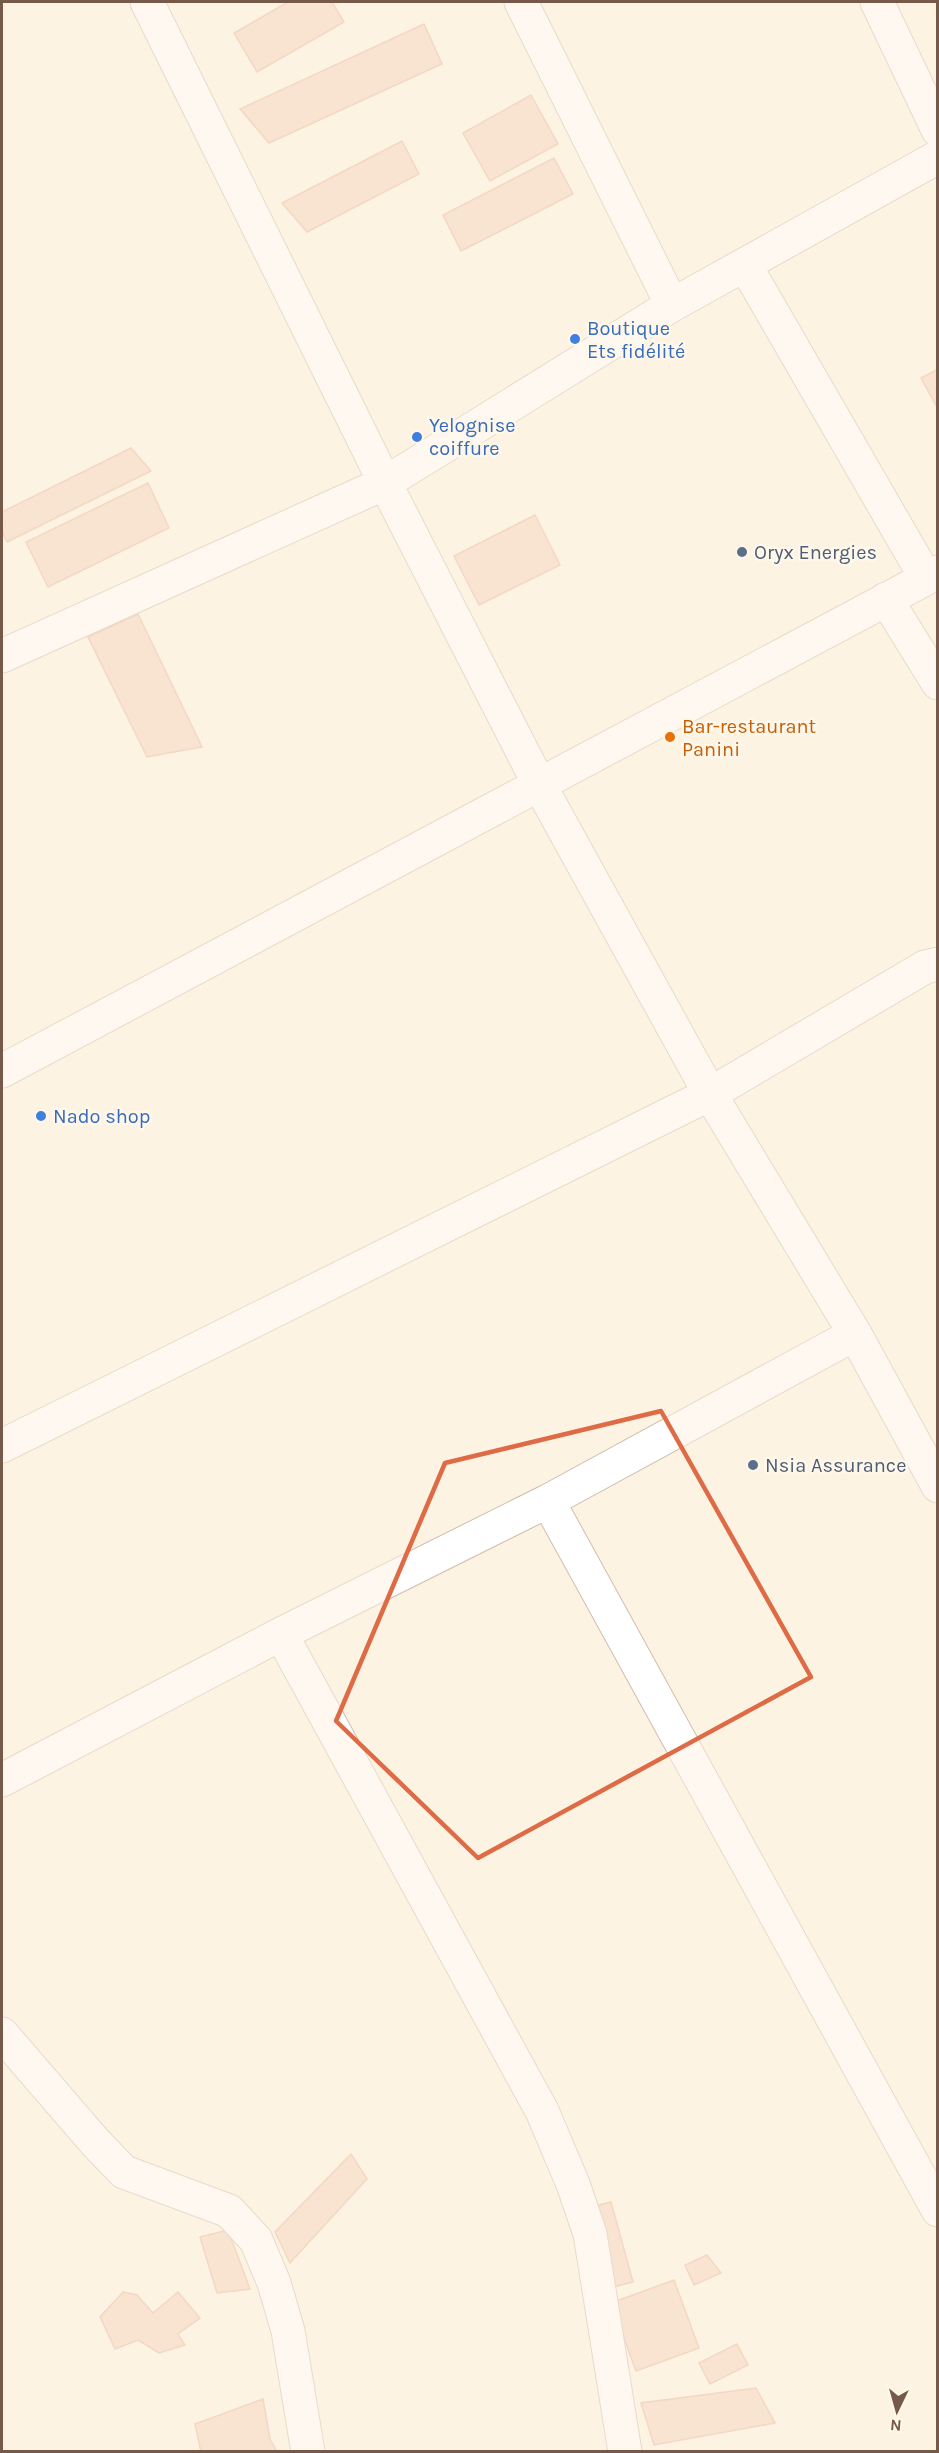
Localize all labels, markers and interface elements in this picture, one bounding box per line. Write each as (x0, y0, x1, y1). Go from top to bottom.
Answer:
place label: Boutique Ets fidélité (587, 317, 685, 363)
marker: Boutique Ets fidélité (568, 332, 582, 346)
place label: Yelognise coiffure (429, 414, 516, 460)
marker: Yelognise coiffure (410, 430, 424, 444)
place label: Oryx Energies (754, 541, 877, 564)
marker: Oryx Energies (735, 545, 749, 559)
place label: Bar-restaurant Panini (682, 715, 817, 761)
marker: Bar-restaurant Panini (663, 730, 677, 744)
place label: Nado shop (53, 1105, 150, 1128)
marker: Nado shop (34, 1109, 48, 1123)
place label: Nsia Assurance (765, 1454, 906, 1477)
marker: Nsia Assurance (746, 1458, 760, 1472)
north arrow (867, 2381, 927, 2441)
text: N (889, 2415, 902, 2435)

